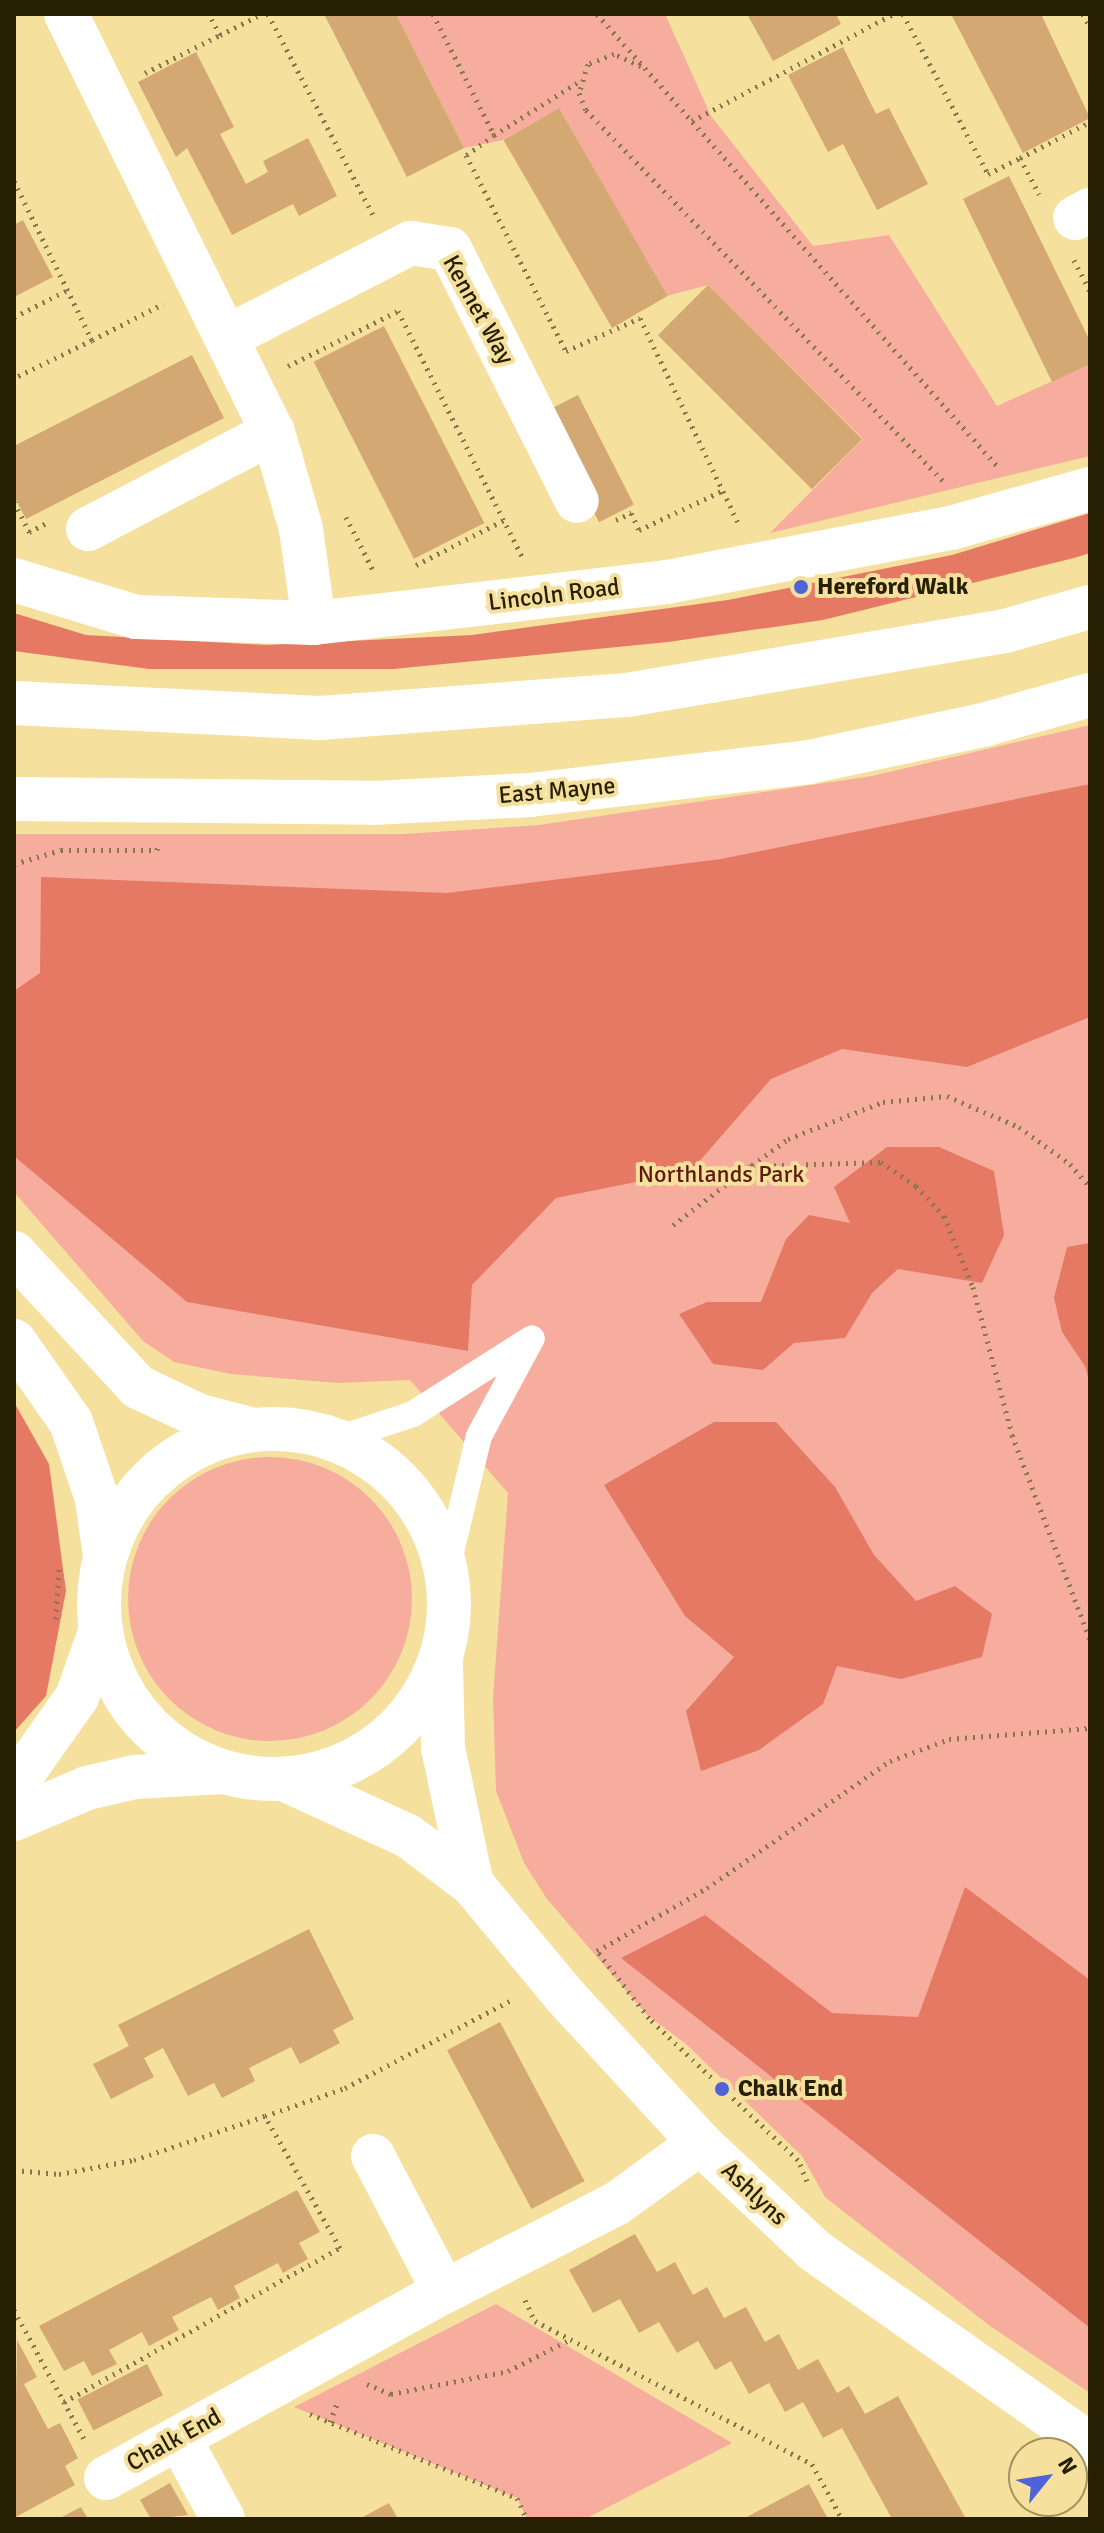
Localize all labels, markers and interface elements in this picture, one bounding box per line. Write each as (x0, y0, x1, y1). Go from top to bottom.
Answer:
street label: Kennet Way (436, 250, 520, 370)
street label: Lincoln Road (487, 573, 621, 617)
place label: Hereford Walk (817, 573, 968, 601)
marker: Hereford Walk (792, 578, 810, 596)
street label: East Mayne (497, 772, 617, 810)
park label: Northlands Park (638, 1161, 804, 1189)
place label: Chalk End (738, 2075, 843, 2103)
marker: Chalk End (713, 2080, 731, 2098)
street label: Ashlyns (715, 2156, 793, 2232)
street label: Chalk End (122, 2402, 226, 2478)
north arrow (1008, 2437, 1088, 2517)
text: N (1052, 2452, 1083, 2479)

